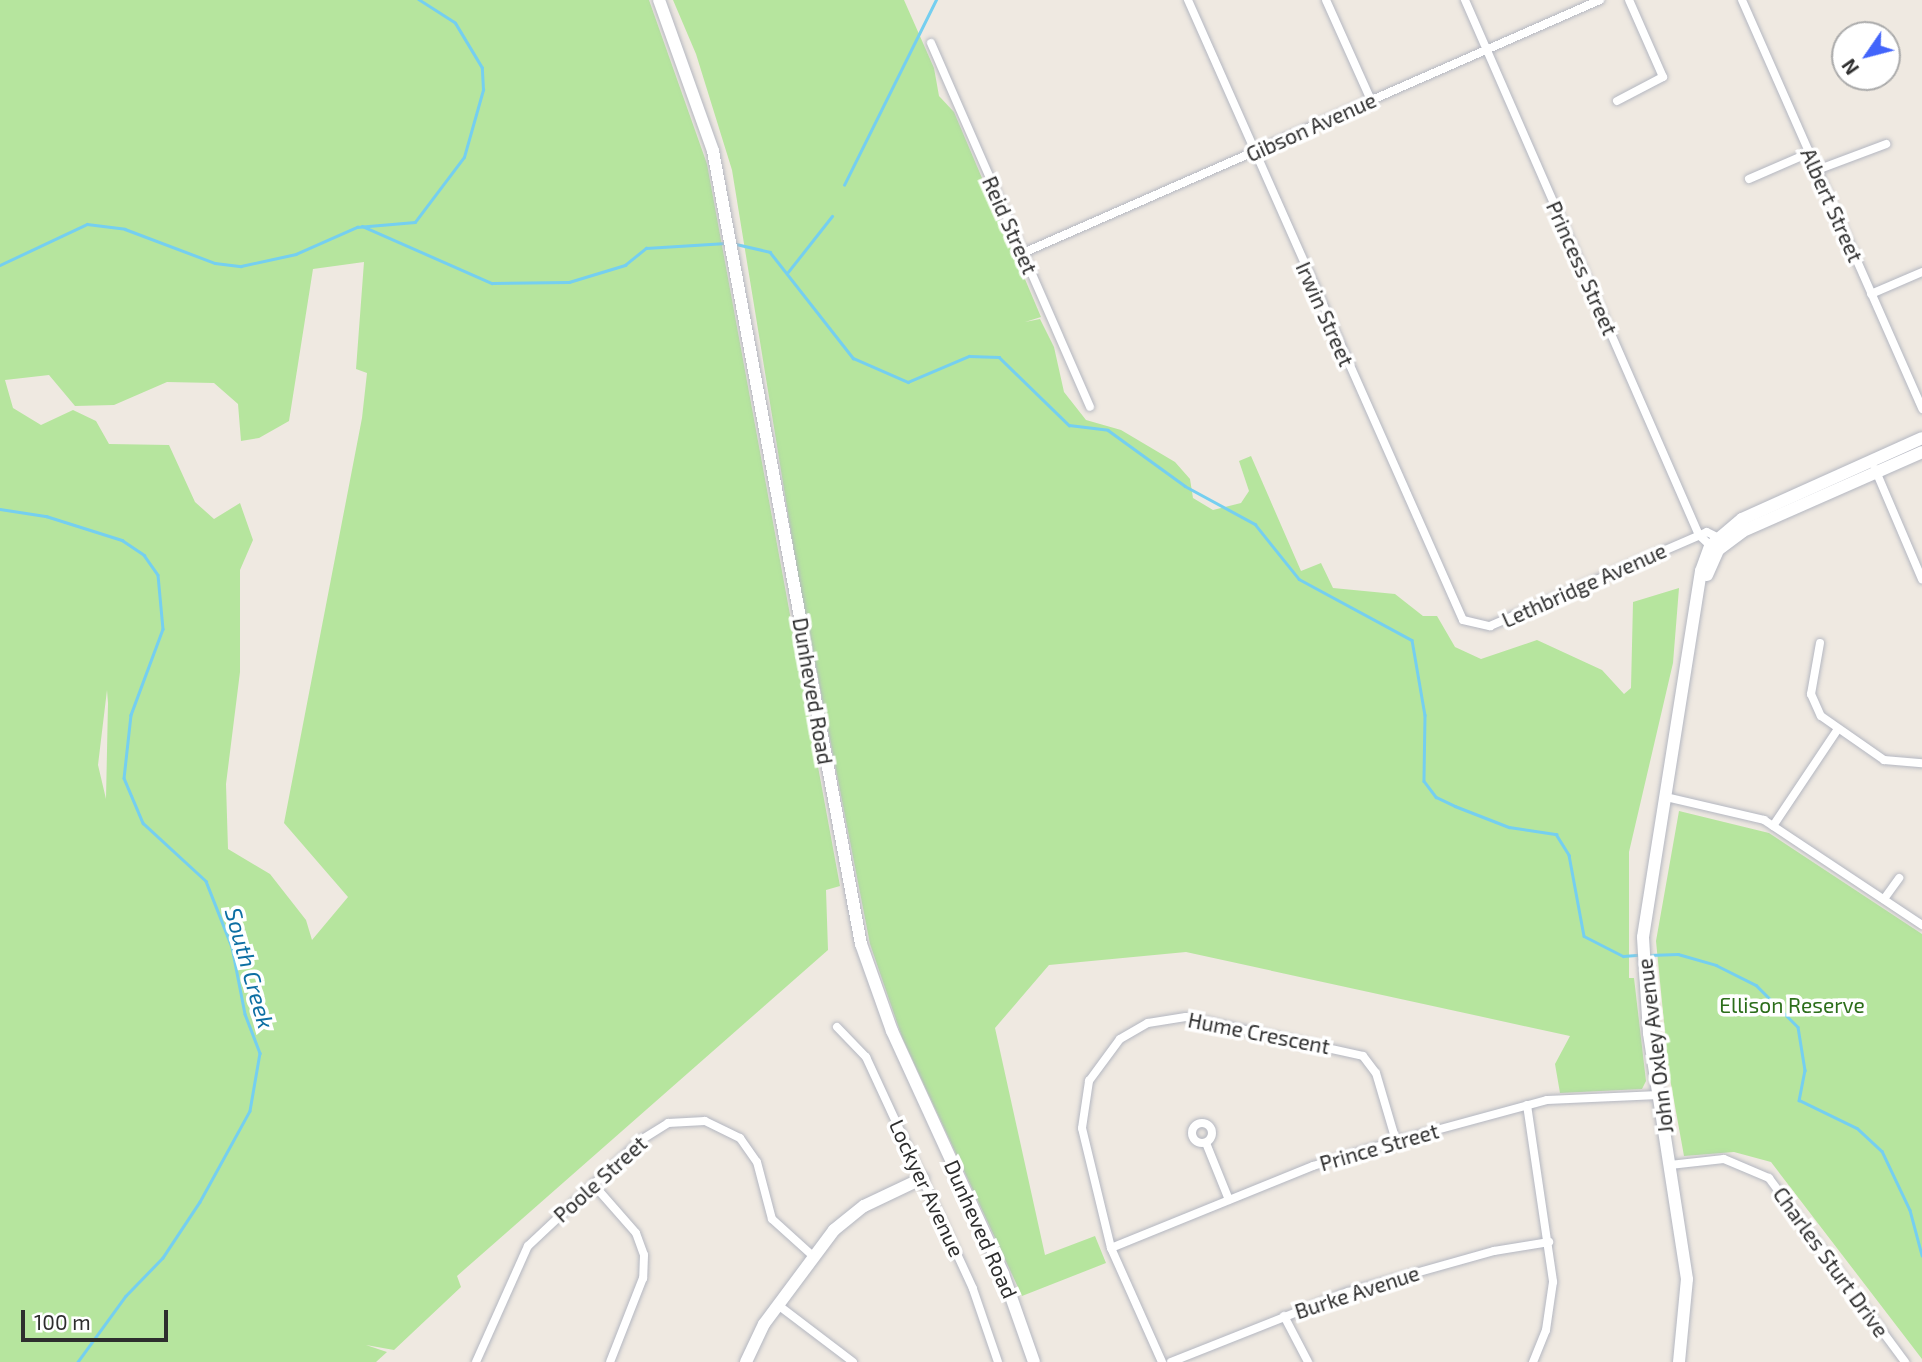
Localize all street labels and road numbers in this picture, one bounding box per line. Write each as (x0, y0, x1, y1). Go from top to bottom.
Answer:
street label: Gibson Avenue (1242, 87, 1380, 167)
street label: Albert Street (1796, 144, 1868, 266)
street label: Reid Street (977, 172, 1043, 278)
street label: Princess Street (1541, 197, 1623, 339)
street label: Irwin Street (1291, 258, 1359, 370)
street label: Lethbridge Avenue (1498, 537, 1670, 633)
street label: Dunheved Road (788, 615, 838, 767)
street label: John Oxley Avenue (1632, 957, 1678, 1135)
street label: Hume Crescent (1186, 1007, 1332, 1059)
street label: Lockyer Avenue (884, 1115, 970, 1261)
street label: Prince Street (1317, 1118, 1441, 1176)
street label: Poole Street (548, 1131, 652, 1227)
street label: Dunheved Road (939, 1156, 1023, 1302)
street label: Charles Sturt Drive (1768, 1182, 1894, 1342)
street label: Burke Avenue (1291, 1260, 1423, 1324)

